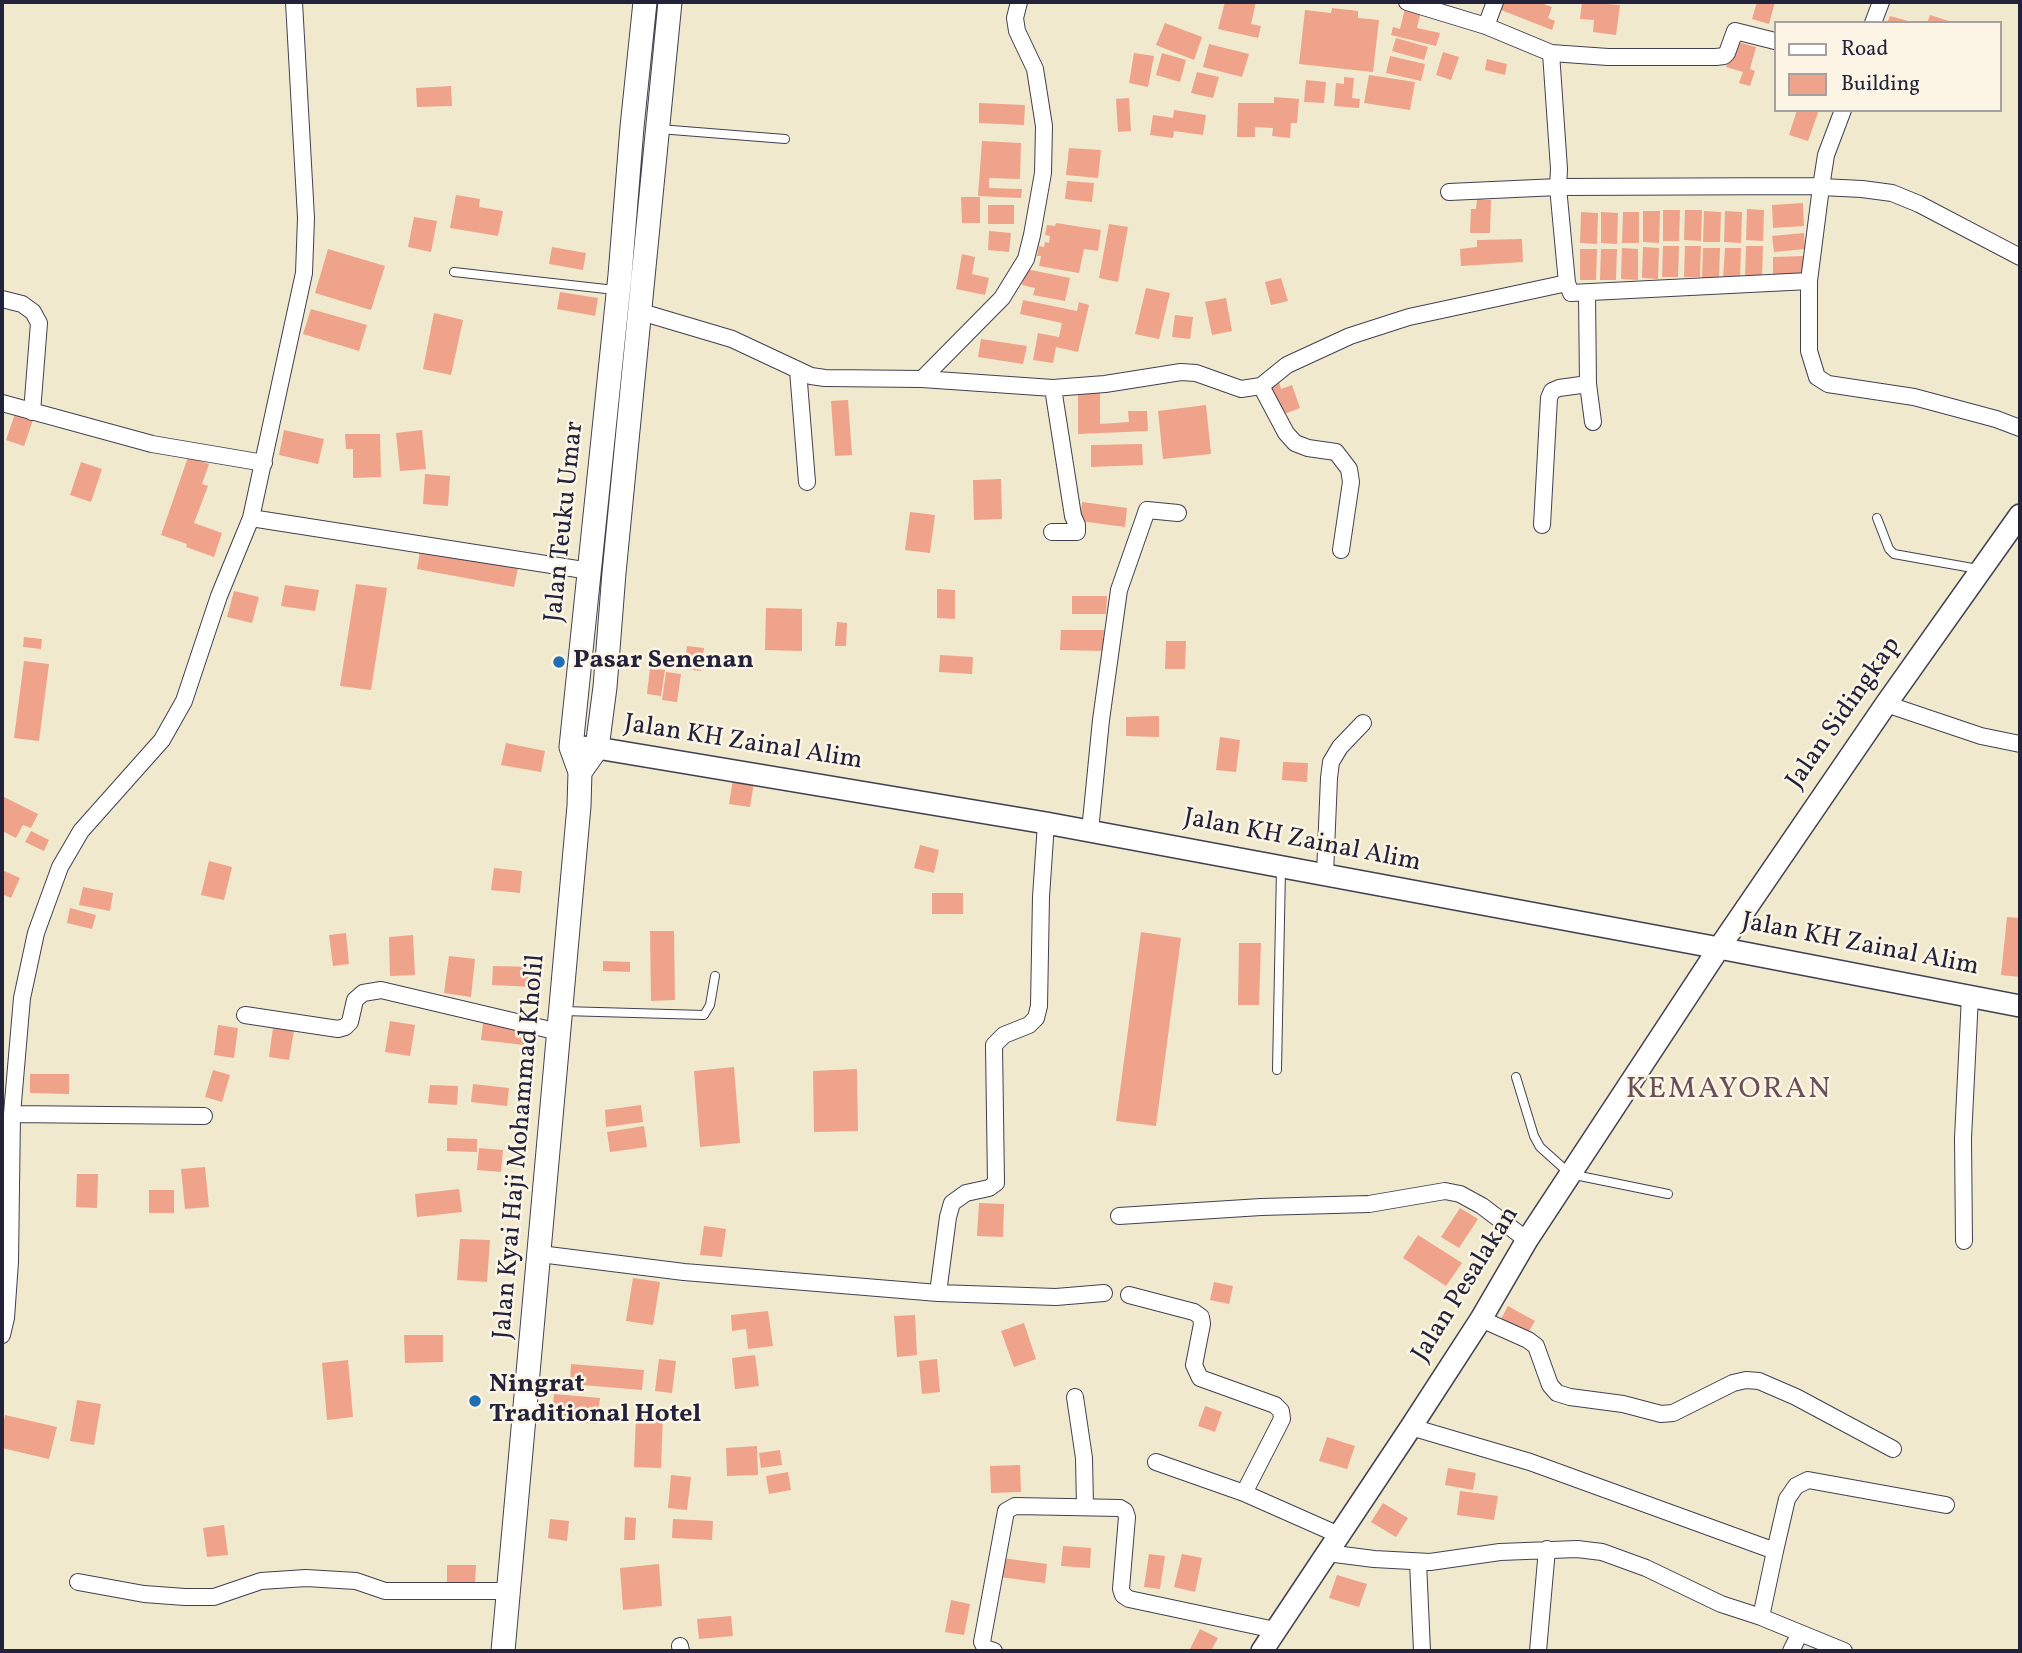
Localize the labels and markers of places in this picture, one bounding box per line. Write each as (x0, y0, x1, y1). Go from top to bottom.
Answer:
place label: Pasar Senenan (573, 646, 754, 678)
marker: Pasar Senenan (551, 654, 567, 670)
place label: Ningrat Traditional Hotel (489, 1370, 701, 1432)
marker: Ningrat Traditional Hotel (467, 1393, 483, 1409)

